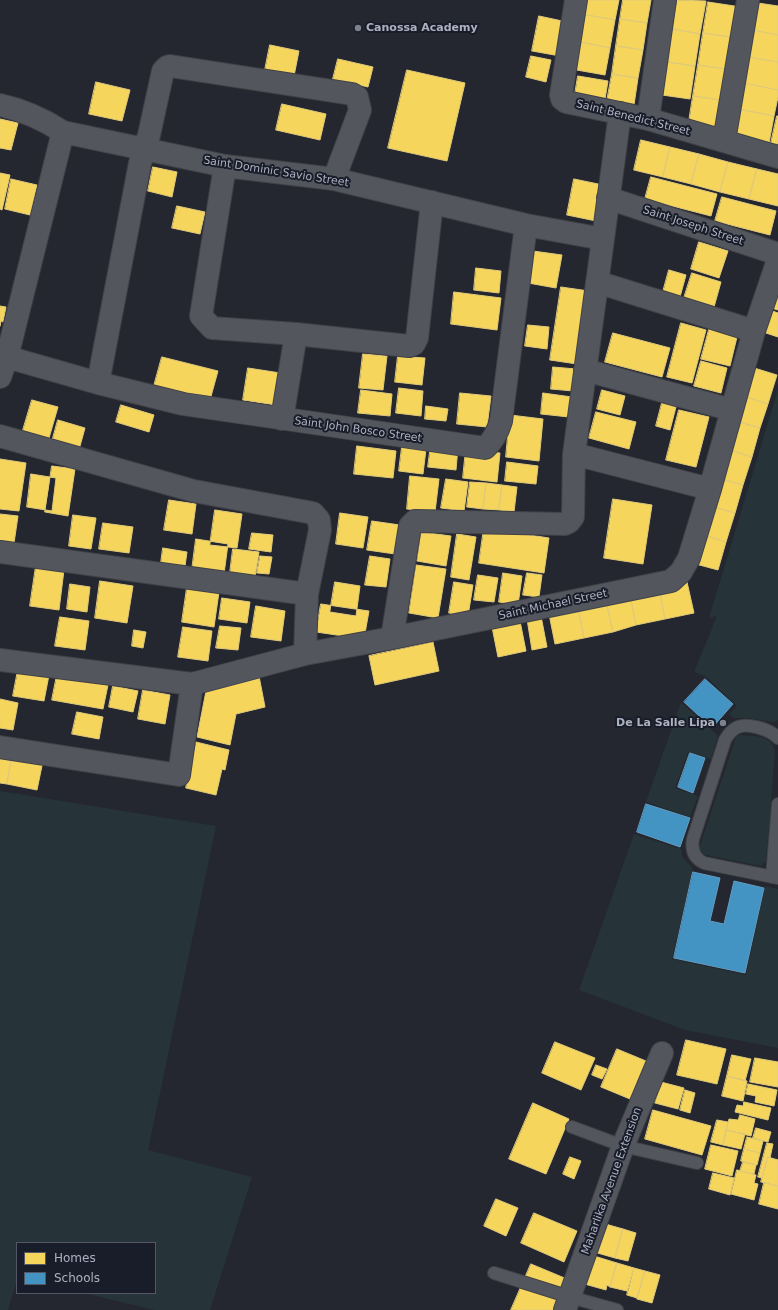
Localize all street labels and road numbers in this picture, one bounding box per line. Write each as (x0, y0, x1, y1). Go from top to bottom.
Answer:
street label: Saint Benedict Street (575, 97, 691, 139)
street label: Saint Dominic Savio Street (202, 154, 350, 190)
street label: Saint Joseph Street (641, 204, 745, 248)
street label: Saint John Bosco Street (293, 415, 423, 445)
street label: Saint Michael Street (498, 587, 608, 623)
street label: Maharlika Avenue Extension (579, 1106, 645, 1256)

